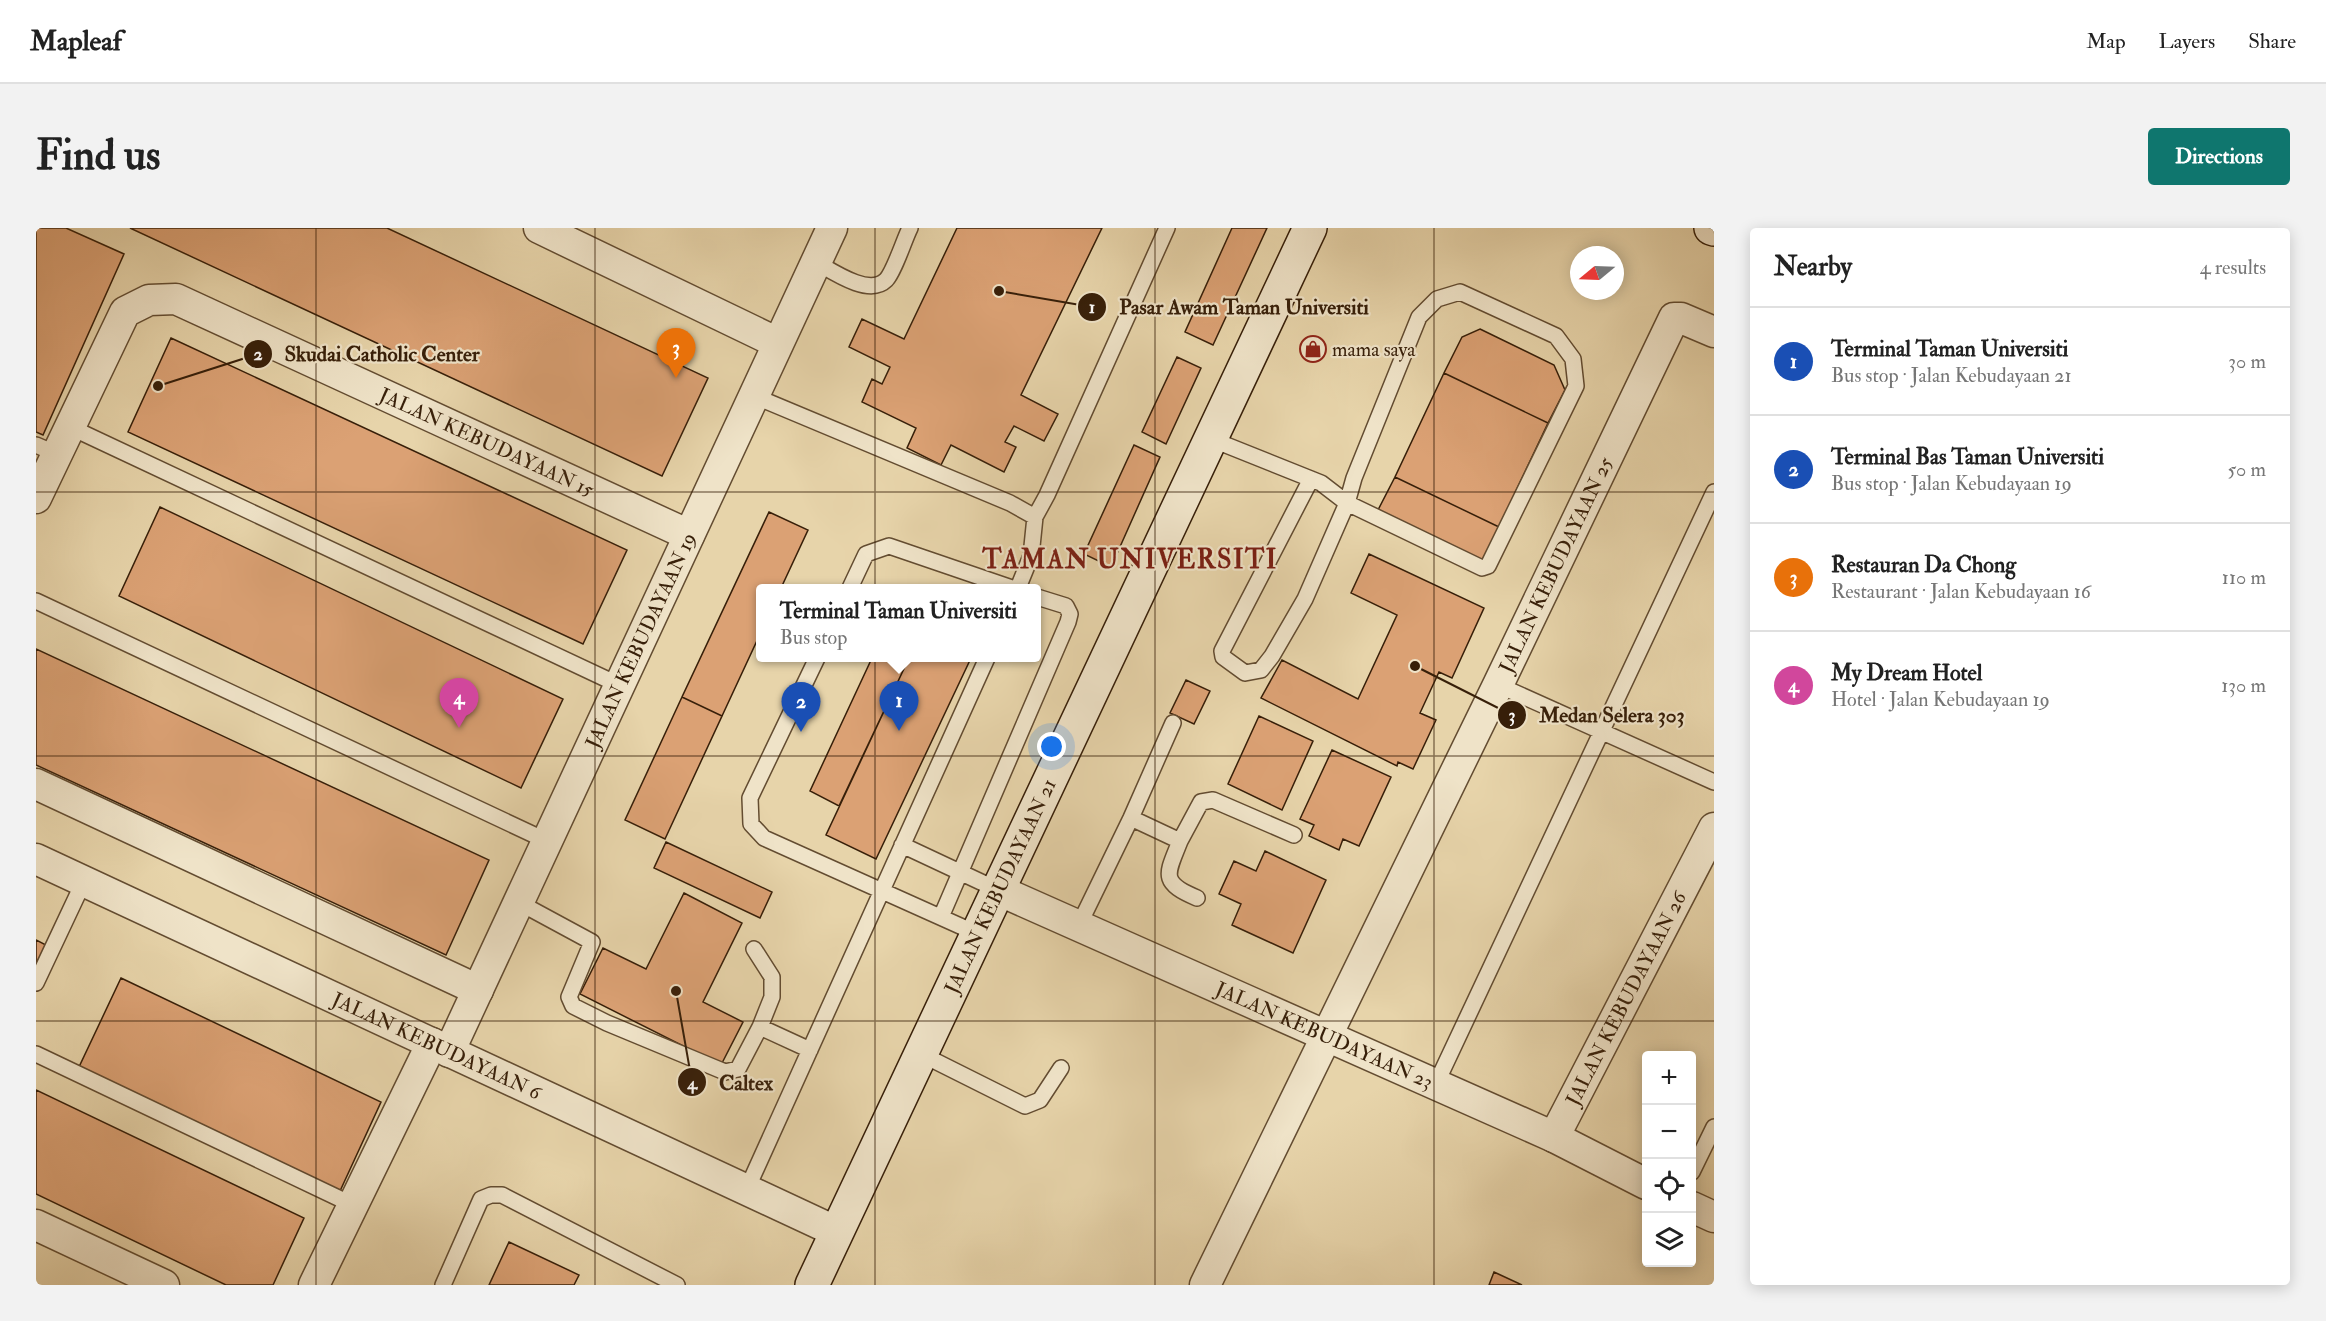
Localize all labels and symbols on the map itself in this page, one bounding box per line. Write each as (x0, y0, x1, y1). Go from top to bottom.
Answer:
north arrow (1570, 246, 1624, 300)
callout: Pasar Awam Taman Universiti (1077, 287, 1381, 326)
text: Pasar Awam Taman Universiti (1119, 294, 1369, 321)
text: 1 (1089, 296, 1095, 319)
pin: 3 (656, 328, 696, 378)
callout: Skudai Catholic Center (243, 334, 492, 373)
shop icon: mama saya (1298, 334, 1328, 364)
place label: mama saya (1332, 337, 1416, 362)
text: Skudai Catholic Center (284, 341, 481, 368)
text: 2 (253, 343, 263, 366)
street label: JALAN KEBUDAYAAN 15 (374, 382, 598, 503)
street label: JALAN KEBUDAYAAN 25 (1493, 453, 1619, 678)
street label: JALAN KEBUDAYAAN 19 (580, 529, 702, 753)
district label: TAMAN UNIVERSITI (981, 544, 1278, 576)
pin: 4 (440, 678, 478, 728)
pin: 2 (782, 682, 820, 732)
pin: 1 (880, 682, 918, 731)
callout: Medan Selera 303 (1497, 696, 1697, 735)
text: Medan Selera 303 (1538, 702, 1685, 729)
text: 3 (1509, 704, 1516, 727)
your location (1037, 732, 1066, 761)
street label: JALAN KEBUDAYAAN 21 (939, 775, 1062, 999)
street label: JALAN KEBUDAYAAN 26 (1560, 887, 1692, 1111)
street label: JALAN KEBUDAYAAN 23 (1211, 976, 1437, 1095)
street label: JALAN KEBUDAYAAN 6 (327, 986, 546, 1106)
callout: Caltex (677, 1063, 785, 1102)
text: Caltex (719, 1070, 774, 1097)
text: 4 (686, 1072, 698, 1095)

